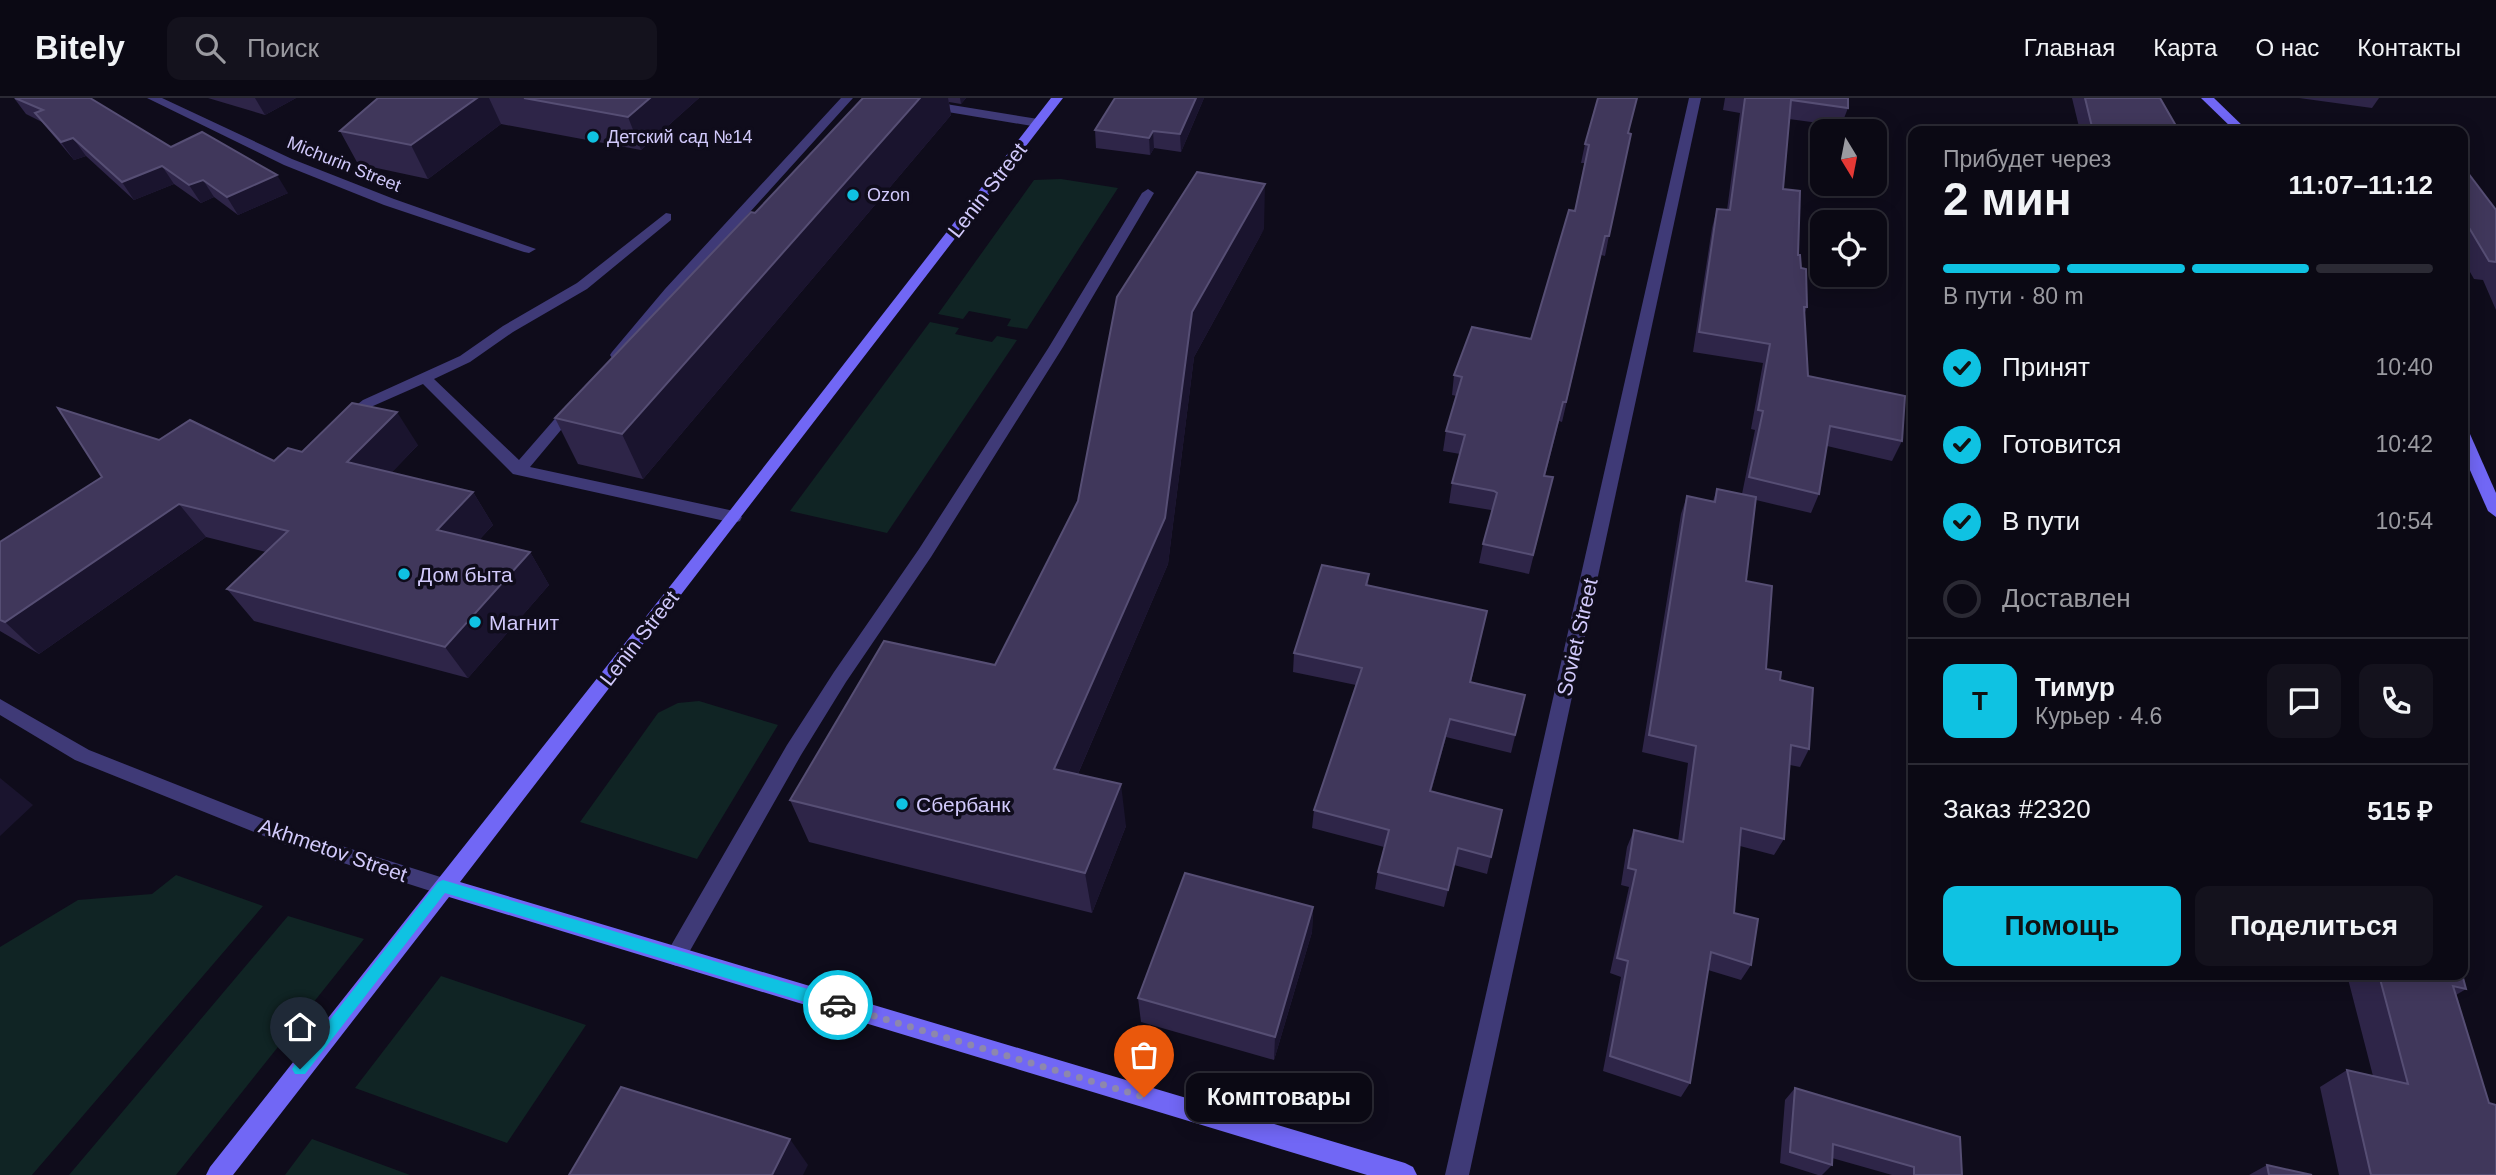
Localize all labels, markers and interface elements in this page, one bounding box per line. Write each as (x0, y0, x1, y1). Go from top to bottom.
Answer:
search box (167, 17, 657, 80)
text: Bitely (35, 29, 125, 66)
icon: search (191, 29, 229, 67)
text: Поиск (247, 33, 319, 63)
text: Главная (2024, 34, 2115, 61)
text: Карта (2153, 34, 2217, 61)
text: О нас (2255, 34, 2319, 61)
text: Контакты (2357, 34, 2461, 61)
north arrow (1810, 119, 1886, 196)
map controls (1810, 119, 1887, 287)
place label: Детский сад №14 (607, 127, 752, 147)
marker: Детский сад №14 (585, 129, 601, 145)
street label: Michurin Street (284, 132, 404, 196)
street label: Lenin Street (943, 138, 1031, 242)
text: Прибудет через (1943, 146, 2111, 172)
text: 11:07–11:12 (2288, 170, 2433, 200)
text: 2 мин (1943, 173, 2071, 225)
place label: Ozon (867, 185, 910, 205)
marker: Ozon (845, 187, 861, 203)
button: locate (1810, 210, 1887, 287)
text: В пути · 80 m (1943, 283, 2084, 309)
icon: check (1943, 349, 1981, 387)
text: Принят (2002, 352, 2090, 382)
text: 10:40 (2375, 354, 2433, 380)
icon: check (1943, 426, 1981, 464)
text: Готовится (2002, 429, 2121, 459)
text: 10:42 (2375, 431, 2433, 457)
icon: check (1943, 503, 1981, 541)
text: В пути (2002, 506, 2080, 536)
text: 10:54 (2375, 508, 2433, 534)
place label: Дом быта (418, 563, 513, 586)
marker: Дом быта (396, 566, 412, 582)
street label: Soviet Street (1552, 576, 1602, 698)
text: Доставлен (2002, 583, 2131, 613)
street label: Lenin Street (595, 586, 683, 690)
place label: Магнит (489, 611, 559, 634)
marker: Магнит (467, 614, 483, 630)
button: chat (2267, 664, 2341, 738)
button: phone (2359, 664, 2433, 738)
text: Тимур (2035, 672, 2115, 702)
text: Т (1972, 686, 1988, 716)
text: Курьер · 4.6 (2035, 703, 2162, 729)
place label: Сбербанк (916, 793, 1011, 816)
text: Заказ #2320 (1943, 794, 2091, 824)
marker: Сбербанк (894, 796, 910, 812)
text: 515 ₽ (2367, 796, 2433, 826)
street label: Akhmetov Street (256, 814, 410, 886)
button: Помощь (1943, 886, 2181, 966)
button: Поделиться (2195, 886, 2433, 966)
courier (803, 970, 873, 1040)
icon: car (819, 986, 857, 1024)
pin (270, 997, 330, 1069)
icon: home (281, 1008, 319, 1046)
pin (1114, 1025, 1174, 1097)
icon: bag (1125, 1036, 1163, 1074)
callout: Комптовары (1186, 1072, 1372, 1122)
text: Комптовары (1207, 1084, 1351, 1110)

